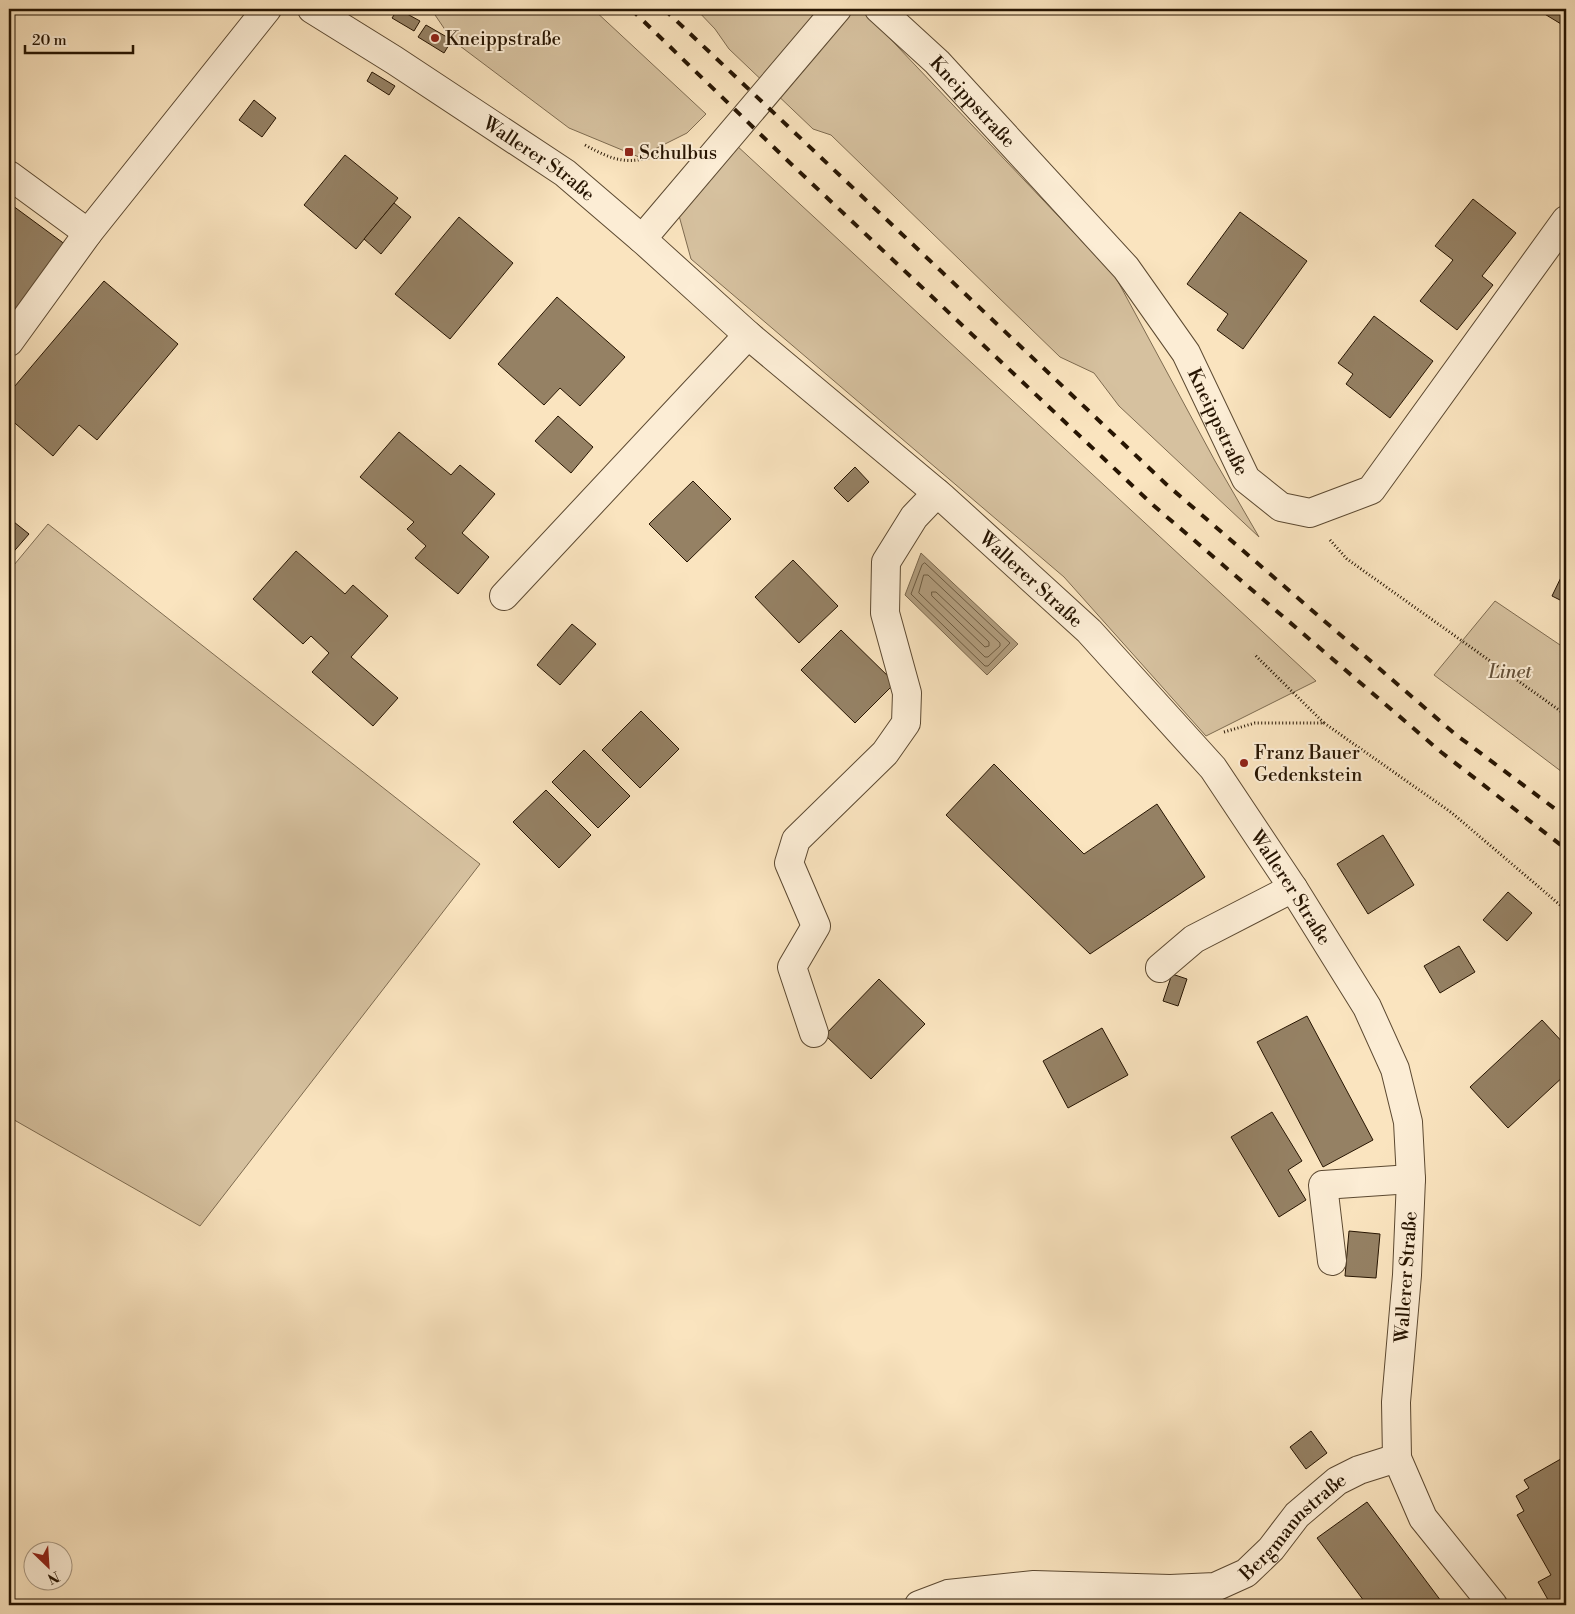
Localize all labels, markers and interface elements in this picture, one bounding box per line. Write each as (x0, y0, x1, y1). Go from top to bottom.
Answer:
scale bar (25, 22, 132, 54)
place label: Kneippstraße (445, 27, 561, 51)
text: 20 m (32, 31, 67, 50)
marker: Kneippstraße (429, 32, 441, 44)
street label: Kneippstraße (924, 51, 1021, 153)
street label: Wallerer Straße (477, 111, 600, 207)
place label: Schulbus (639, 141, 717, 165)
marker: Schulbus (623, 146, 635, 158)
street label: Kneippstraße (1182, 364, 1254, 480)
street label: Wallerer Straße (973, 525, 1088, 633)
park label: Linet (1487, 660, 1532, 684)
place label: Franz Bauer Gedenkstein (1254, 741, 1362, 787)
marker: Franz Bauer Gedenkstein (1238, 757, 1250, 769)
street label: Wallerer Straße (1244, 825, 1336, 950)
street label: Wallerer Straße (1389, 1210, 1423, 1345)
street label: Bergmannstraße (1234, 1468, 1350, 1587)
north arrow (22, 1542, 72, 1592)
text: N (44, 1566, 62, 1587)

